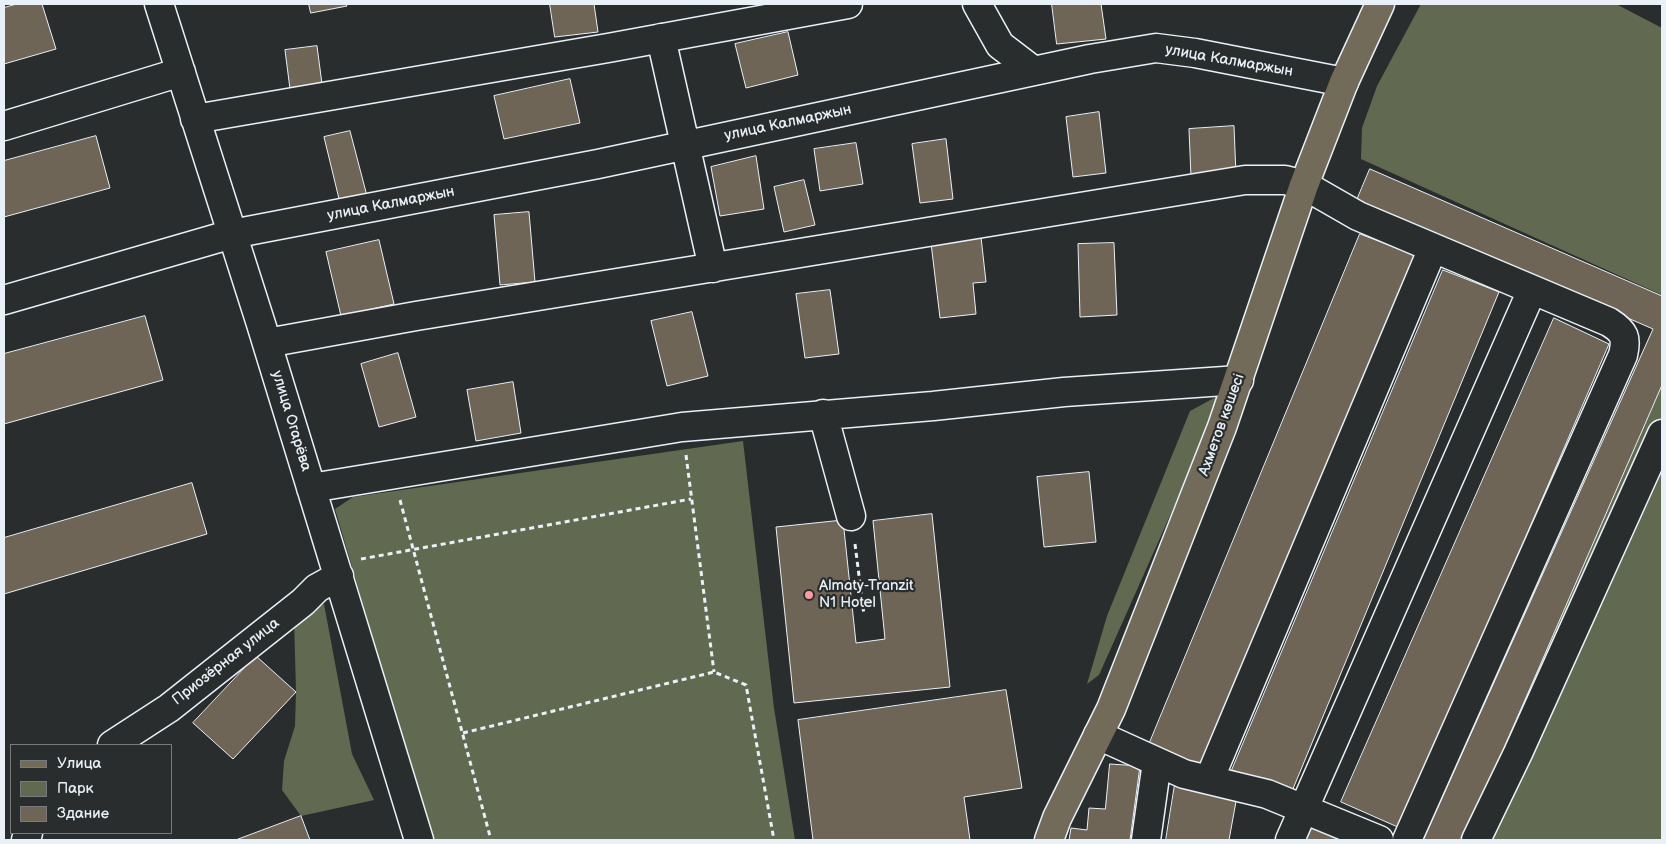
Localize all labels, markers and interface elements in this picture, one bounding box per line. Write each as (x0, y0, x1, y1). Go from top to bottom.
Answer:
street label: улица Калмаржын (1164, 41, 1294, 81)
street label: улица Калмаржын (723, 101, 853, 145)
street label: улица Калмаржын (326, 183, 456, 225)
street label: улица Огарёва (267, 369, 315, 473)
street label: Ахметов көшесі (1195, 371, 1249, 479)
place label: Almaty-Tranzit N1 Hotel (819, 577, 914, 612)
marker: Almaty-Tranzit N1 Hotel (803, 589, 815, 601)
street label: Приозёрная улица (169, 615, 283, 709)
legend (10, 744, 172, 834)
text: Улица (57, 754, 101, 773)
text: Парк (57, 779, 94, 798)
text: Здание (57, 804, 109, 823)

